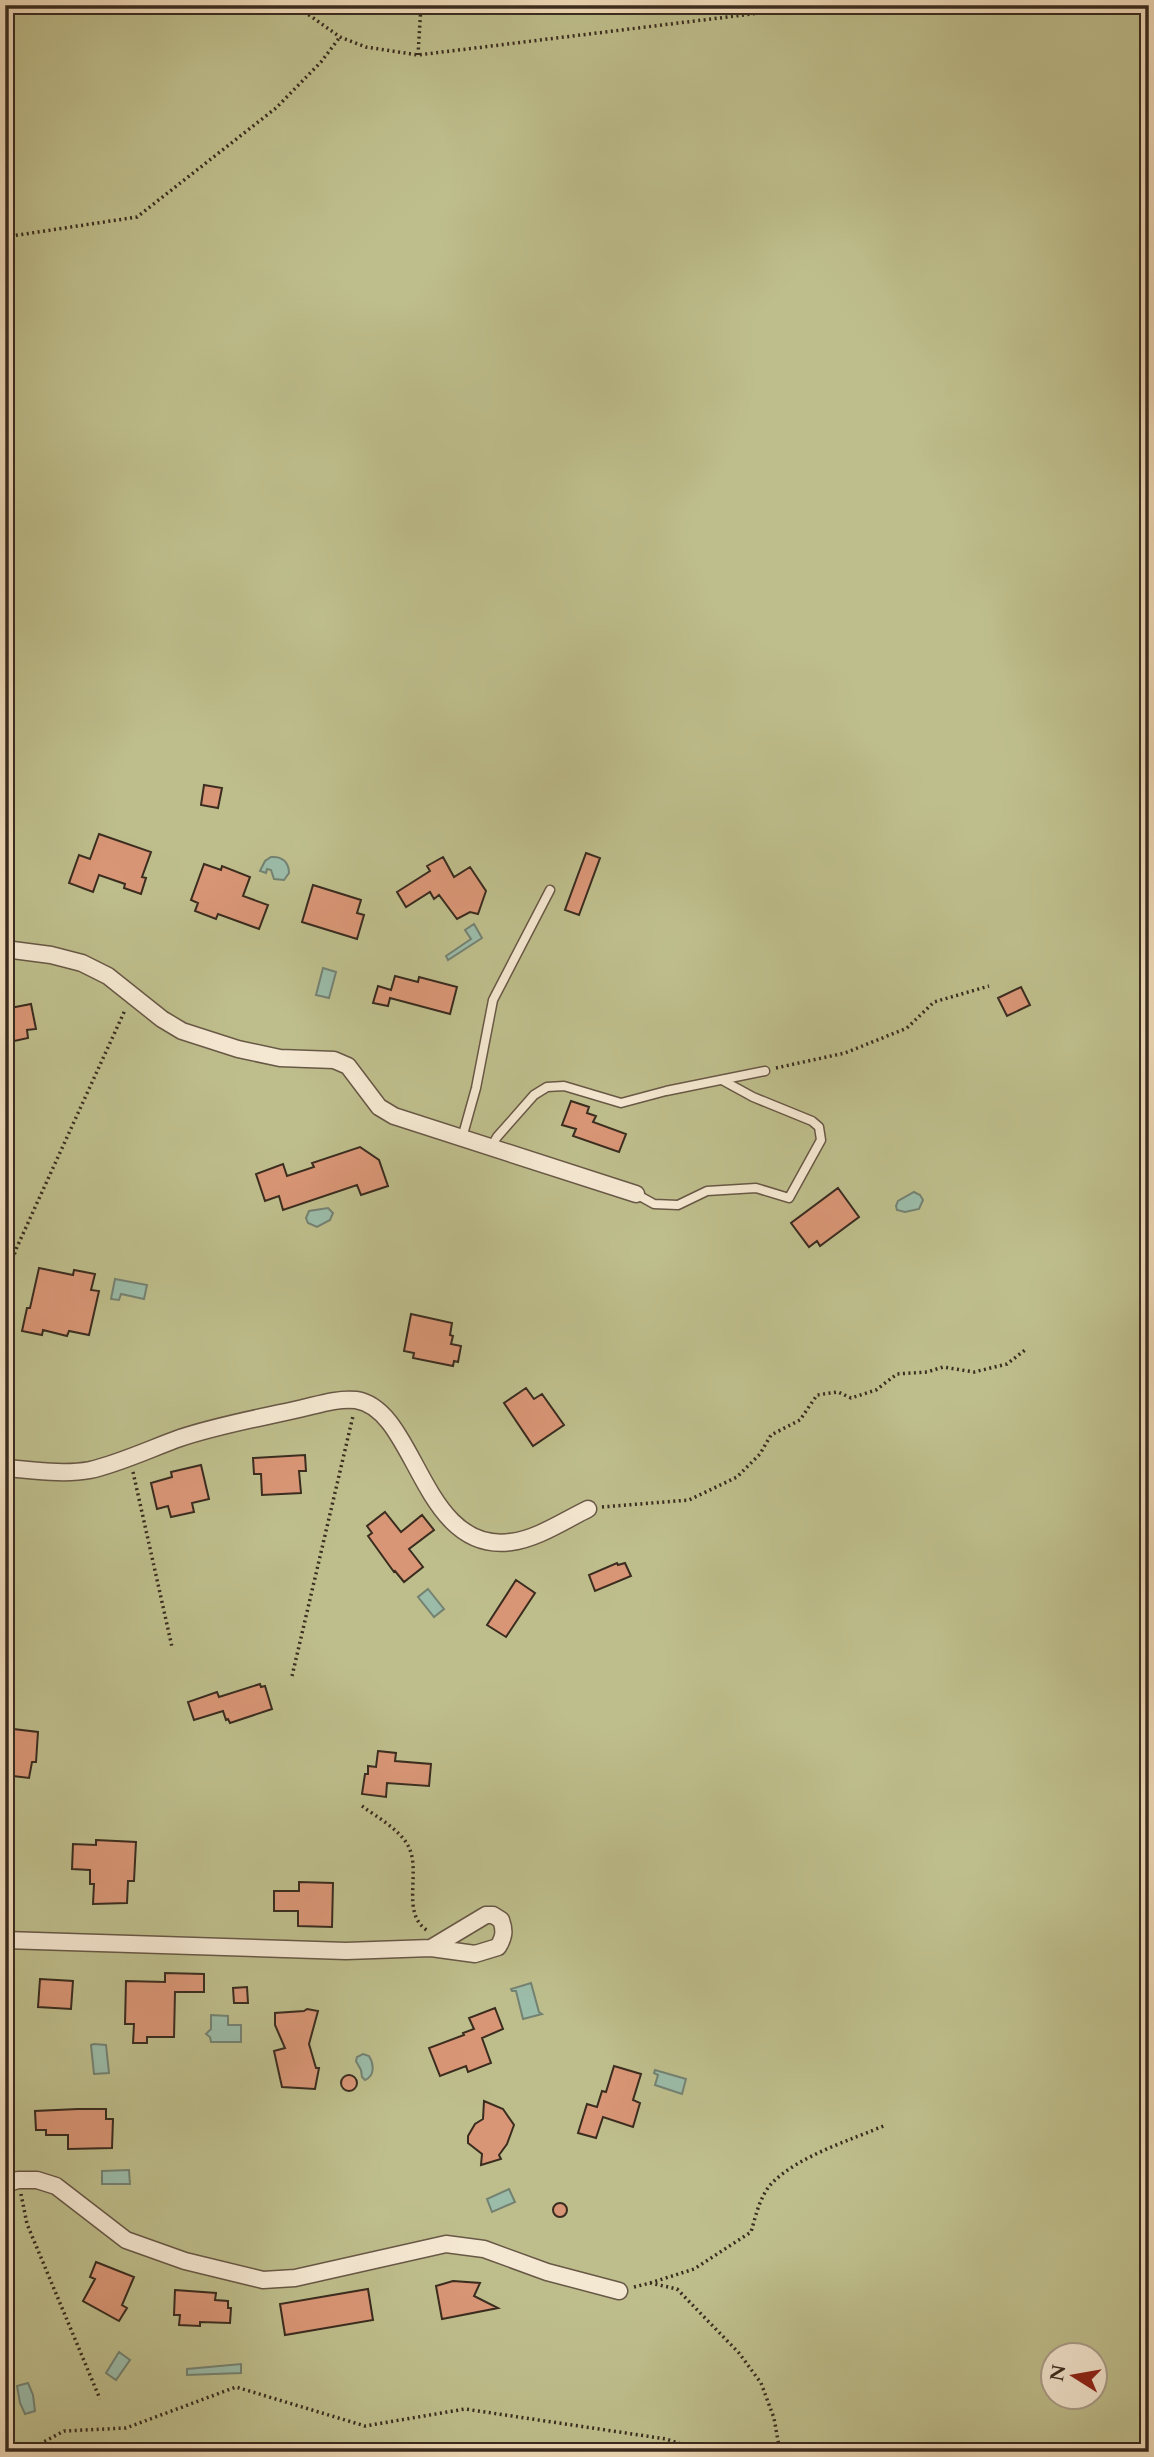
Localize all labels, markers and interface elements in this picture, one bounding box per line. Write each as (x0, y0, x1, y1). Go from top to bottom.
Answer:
north arrow (1038, 2342, 1108, 2412)
text: N (1044, 2362, 1073, 2384)

